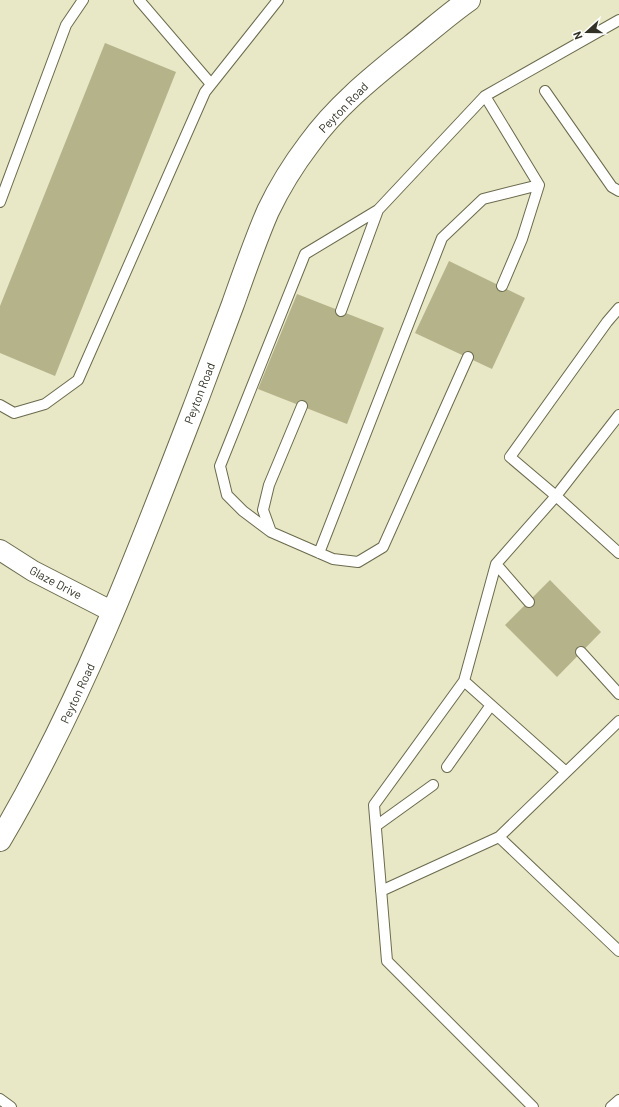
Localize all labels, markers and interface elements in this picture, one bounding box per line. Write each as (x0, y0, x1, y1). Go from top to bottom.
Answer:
north arrow (567, 12, 607, 52)
text: N (570, 30, 585, 42)
street label: Peyton Road (315, 79, 371, 135)
street label: Peyton Road (181, 360, 217, 426)
street label: Glaze Drive (27, 562, 85, 602)
street label: Peyton Road (57, 661, 97, 725)

